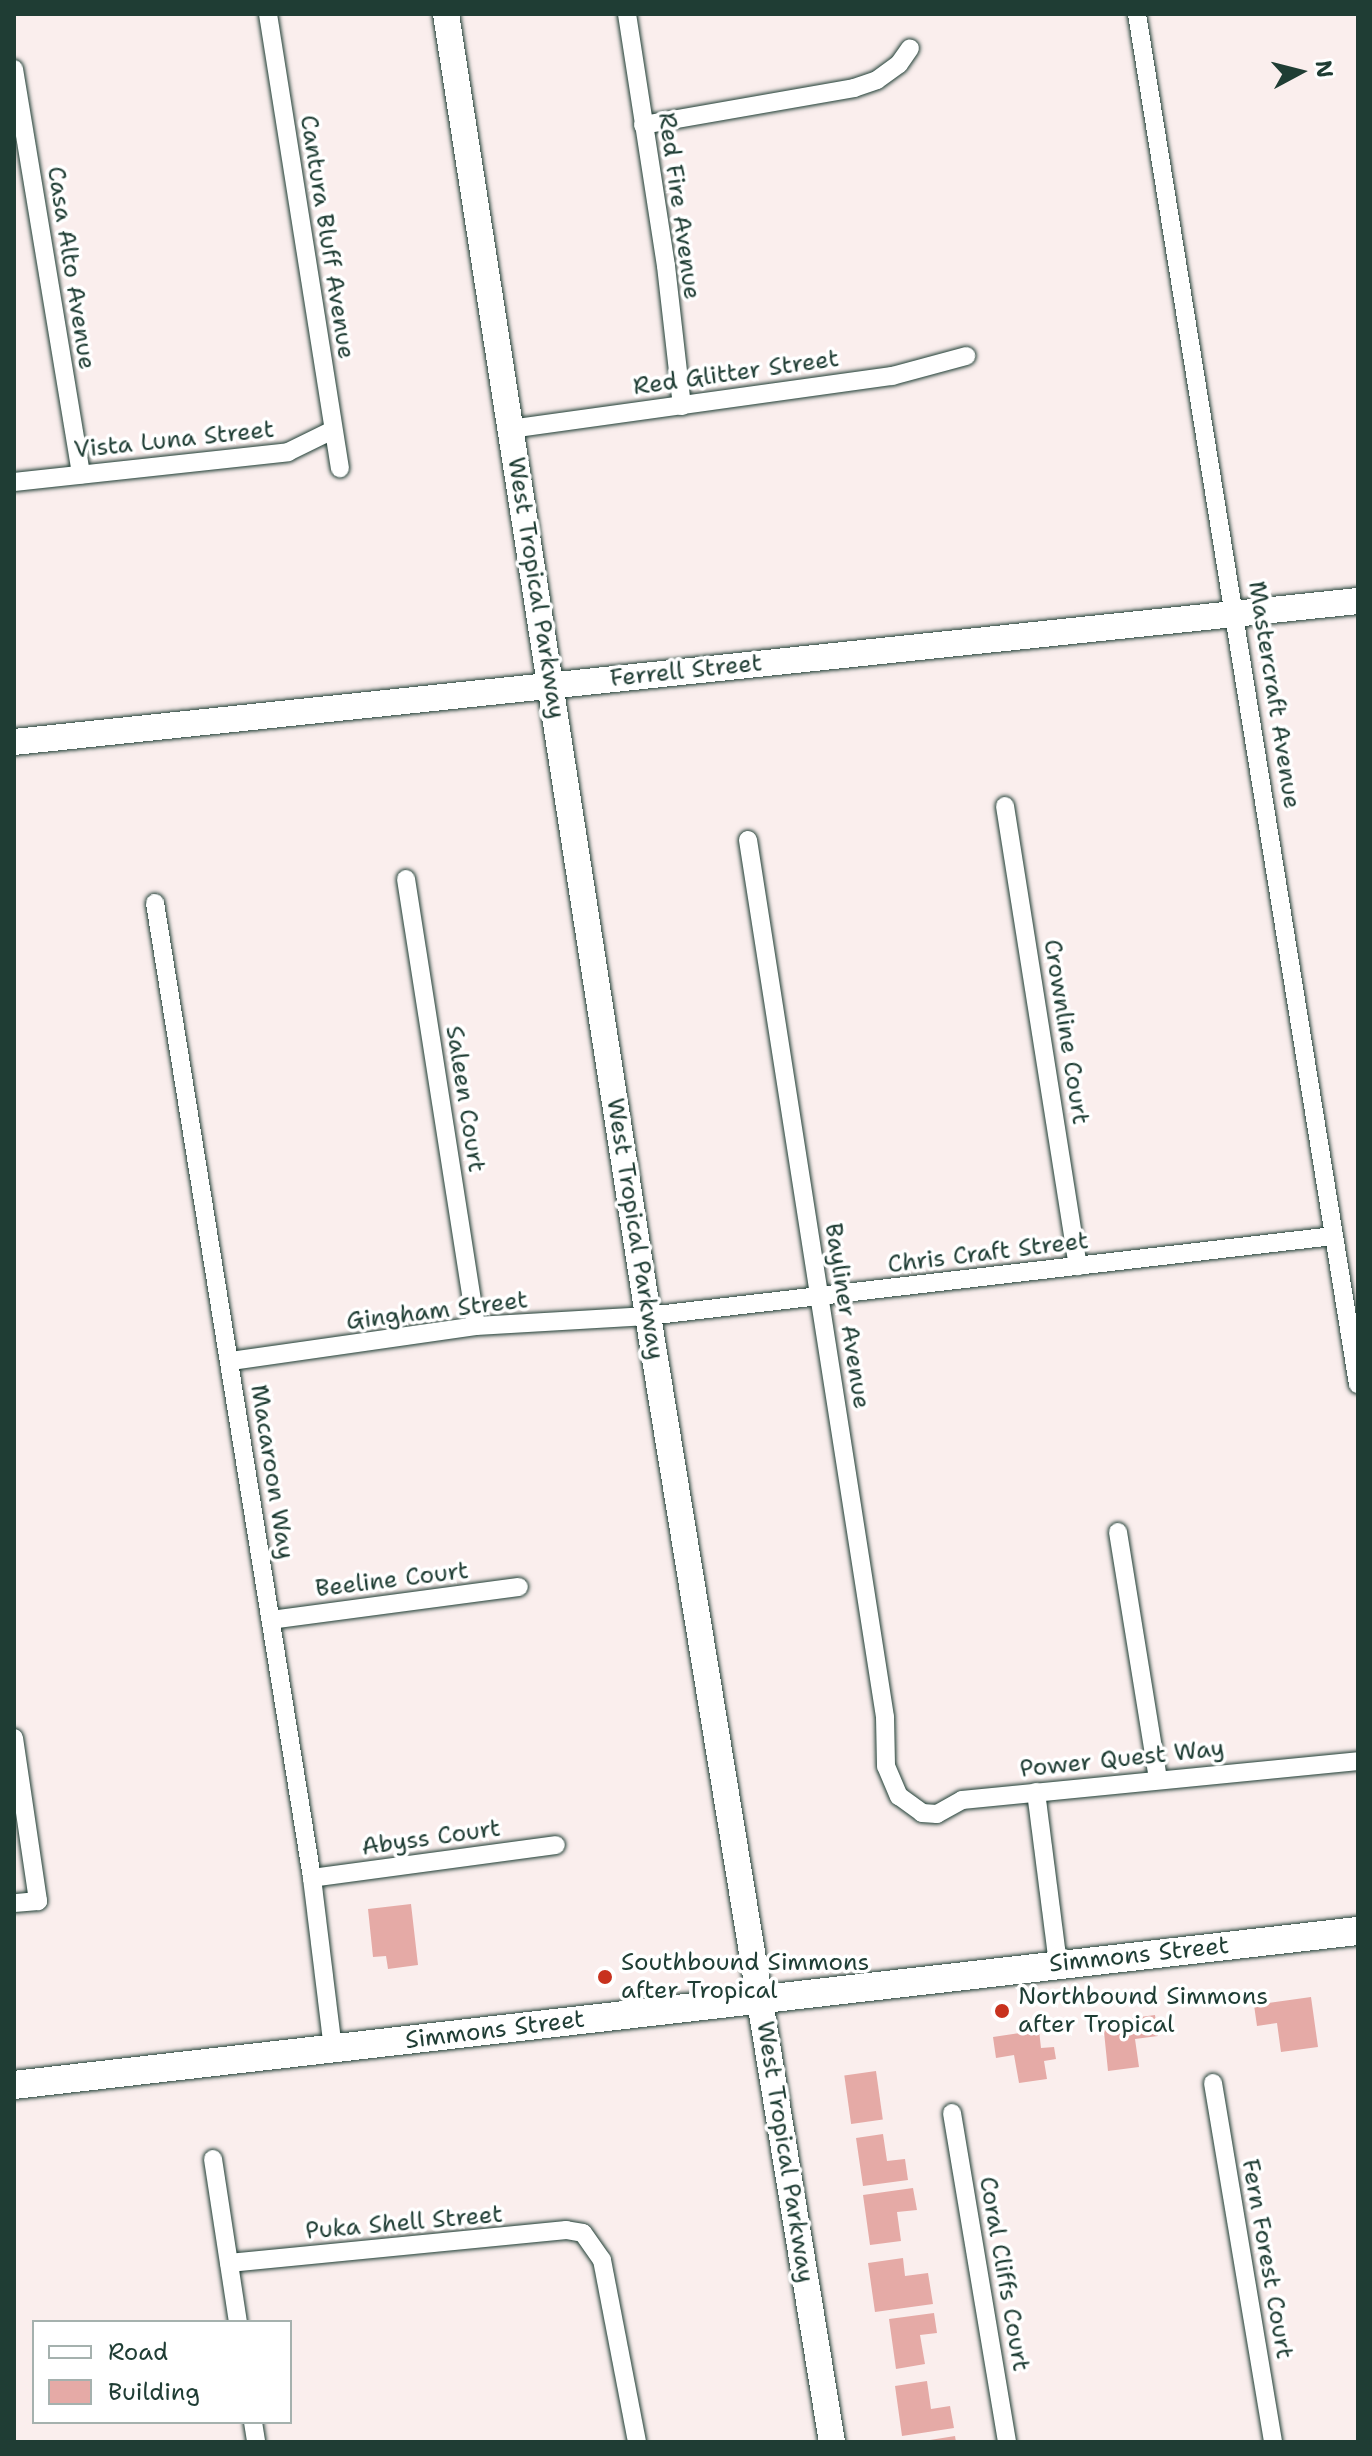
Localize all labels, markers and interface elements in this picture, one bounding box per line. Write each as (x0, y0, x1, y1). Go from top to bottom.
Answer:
north arrow (1260, 32, 1340, 112)
text: N (1309, 59, 1340, 79)
street label: Red Fire Avenue (652, 111, 706, 301)
street label: Cantura Bluff Avenue (293, 113, 361, 361)
street label: Casa Alto Avenue (41, 164, 101, 372)
street label: Red Glitter Street (631, 344, 841, 402)
street label: Vista Luna Street (72, 415, 276, 465)
street label: West Tropical Parkway (501, 455, 571, 721)
street label: Mastercraft Avenue (1242, 579, 1306, 811)
street label: Ferrell Street (609, 649, 763, 693)
street label: Crownline Court (1037, 937, 1095, 1127)
street label: Saleen Court (439, 1024, 491, 1174)
street label: West Tropical Parkway (600, 1096, 670, 1362)
street label: Bayliner Avenue (818, 1221, 876, 1411)
street label: Chris Craft Street (886, 1226, 1090, 1280)
street label: Gingham Street (345, 1286, 529, 1336)
street label: Macaroon Way (244, 1383, 300, 1561)
street label: Beeline Court (314, 1556, 470, 1604)
street label: Power Quest Way (1018, 1734, 1226, 1784)
street label: Abyss Court (360, 1814, 502, 1862)
street label: Simmons Street (1048, 1931, 1230, 1979)
place label: Southbound Simmons after Tropical (621, 1949, 869, 2005)
marker: Southbound Simmons after Tropical (596, 1968, 614, 1986)
place label: Northbound Simmons after Tropical (1018, 1983, 1268, 2039)
marker: Northbound Simmons after Tropical (993, 2002, 1011, 2020)
street label: Simmons Street (404, 2005, 586, 2055)
street label: West Tropical Parkway (750, 2019, 820, 2285)
street label: Fern Forest Court (1235, 2157, 1299, 2361)
street label: Coral Cliffs Court (973, 2174, 1035, 2374)
street label: Puka Shell Street (304, 2200, 504, 2246)
legend (32, 2320, 292, 2424)
text: Road (108, 2336, 168, 2368)
text: Building (108, 2376, 200, 2408)

